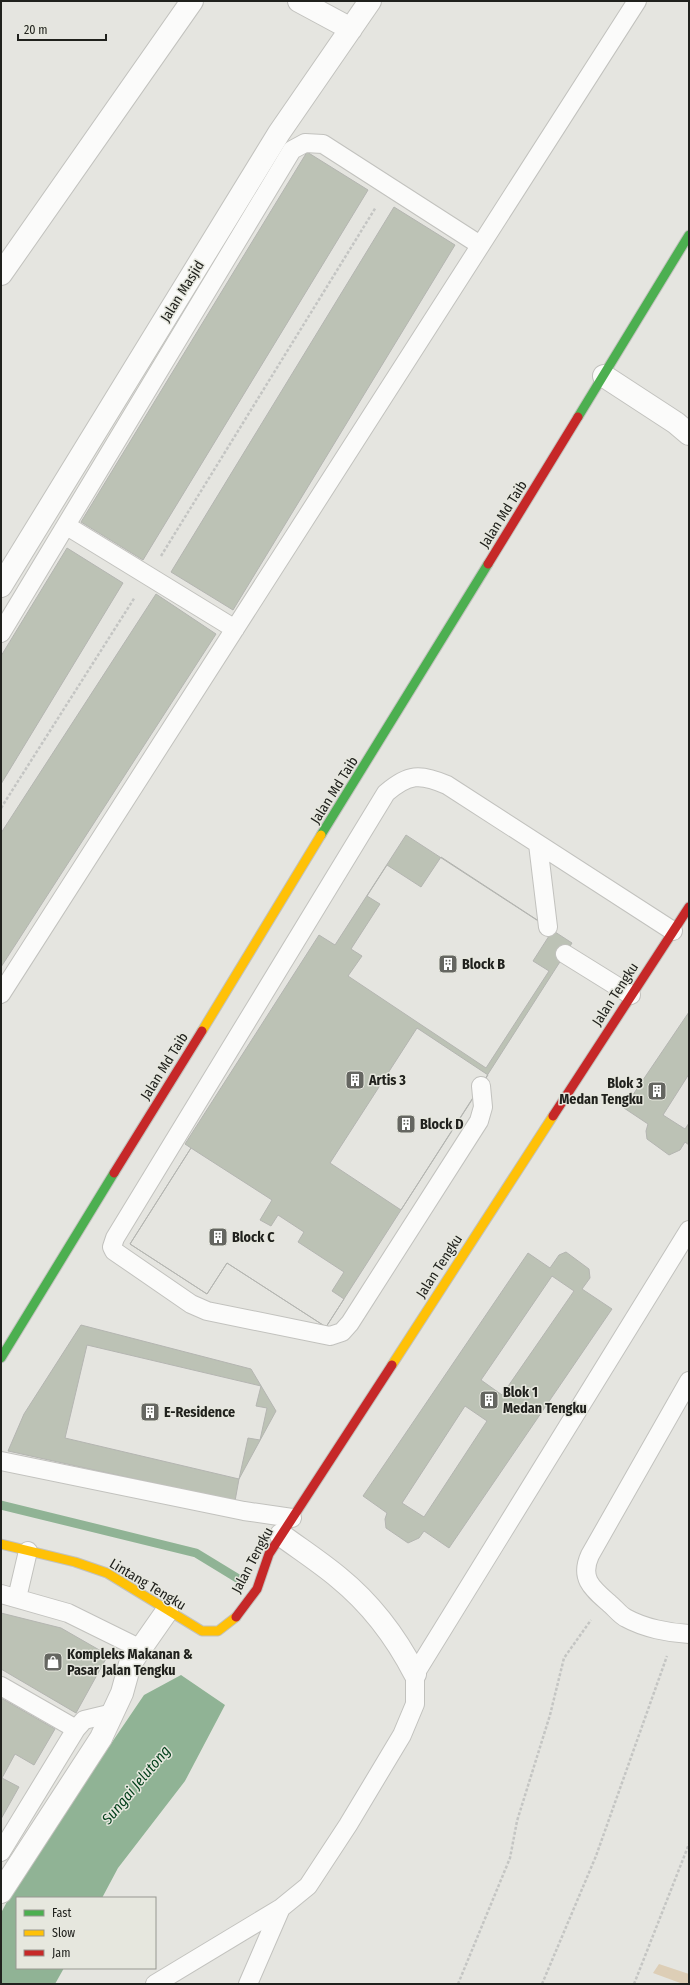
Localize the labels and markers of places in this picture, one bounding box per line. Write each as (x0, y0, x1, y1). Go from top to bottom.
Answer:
building icon: Block B (437, 953, 459, 975)
place label: Block B (462, 956, 505, 973)
building icon: Artis 3 (344, 1069, 366, 1091)
place label: Artis 3 (368, 1072, 406, 1089)
place label: Blok 3 Medan Tengku (559, 1075, 643, 1108)
building icon: Blok 3 Medan Tengku (646, 1080, 668, 1102)
building icon: Block D (395, 1113, 417, 1135)
place label: Block D (420, 1116, 464, 1133)
building icon: Block C (207, 1226, 229, 1248)
place label: Block C (232, 1229, 275, 1246)
place label: Blok 1 Medan Tengku (503, 1384, 587, 1417)
building icon: Blok 1 Medan Tengku (478, 1389, 500, 1411)
building icon: E-Residence (139, 1401, 161, 1423)
place label: E-Residence (164, 1404, 235, 1421)
place label: Kompleks Makanan & Pasar Jalan Tengku (67, 1646, 193, 1679)
shop icon: Kompleks Makanan & Pasar Jalan Tengku (42, 1651, 64, 1673)

